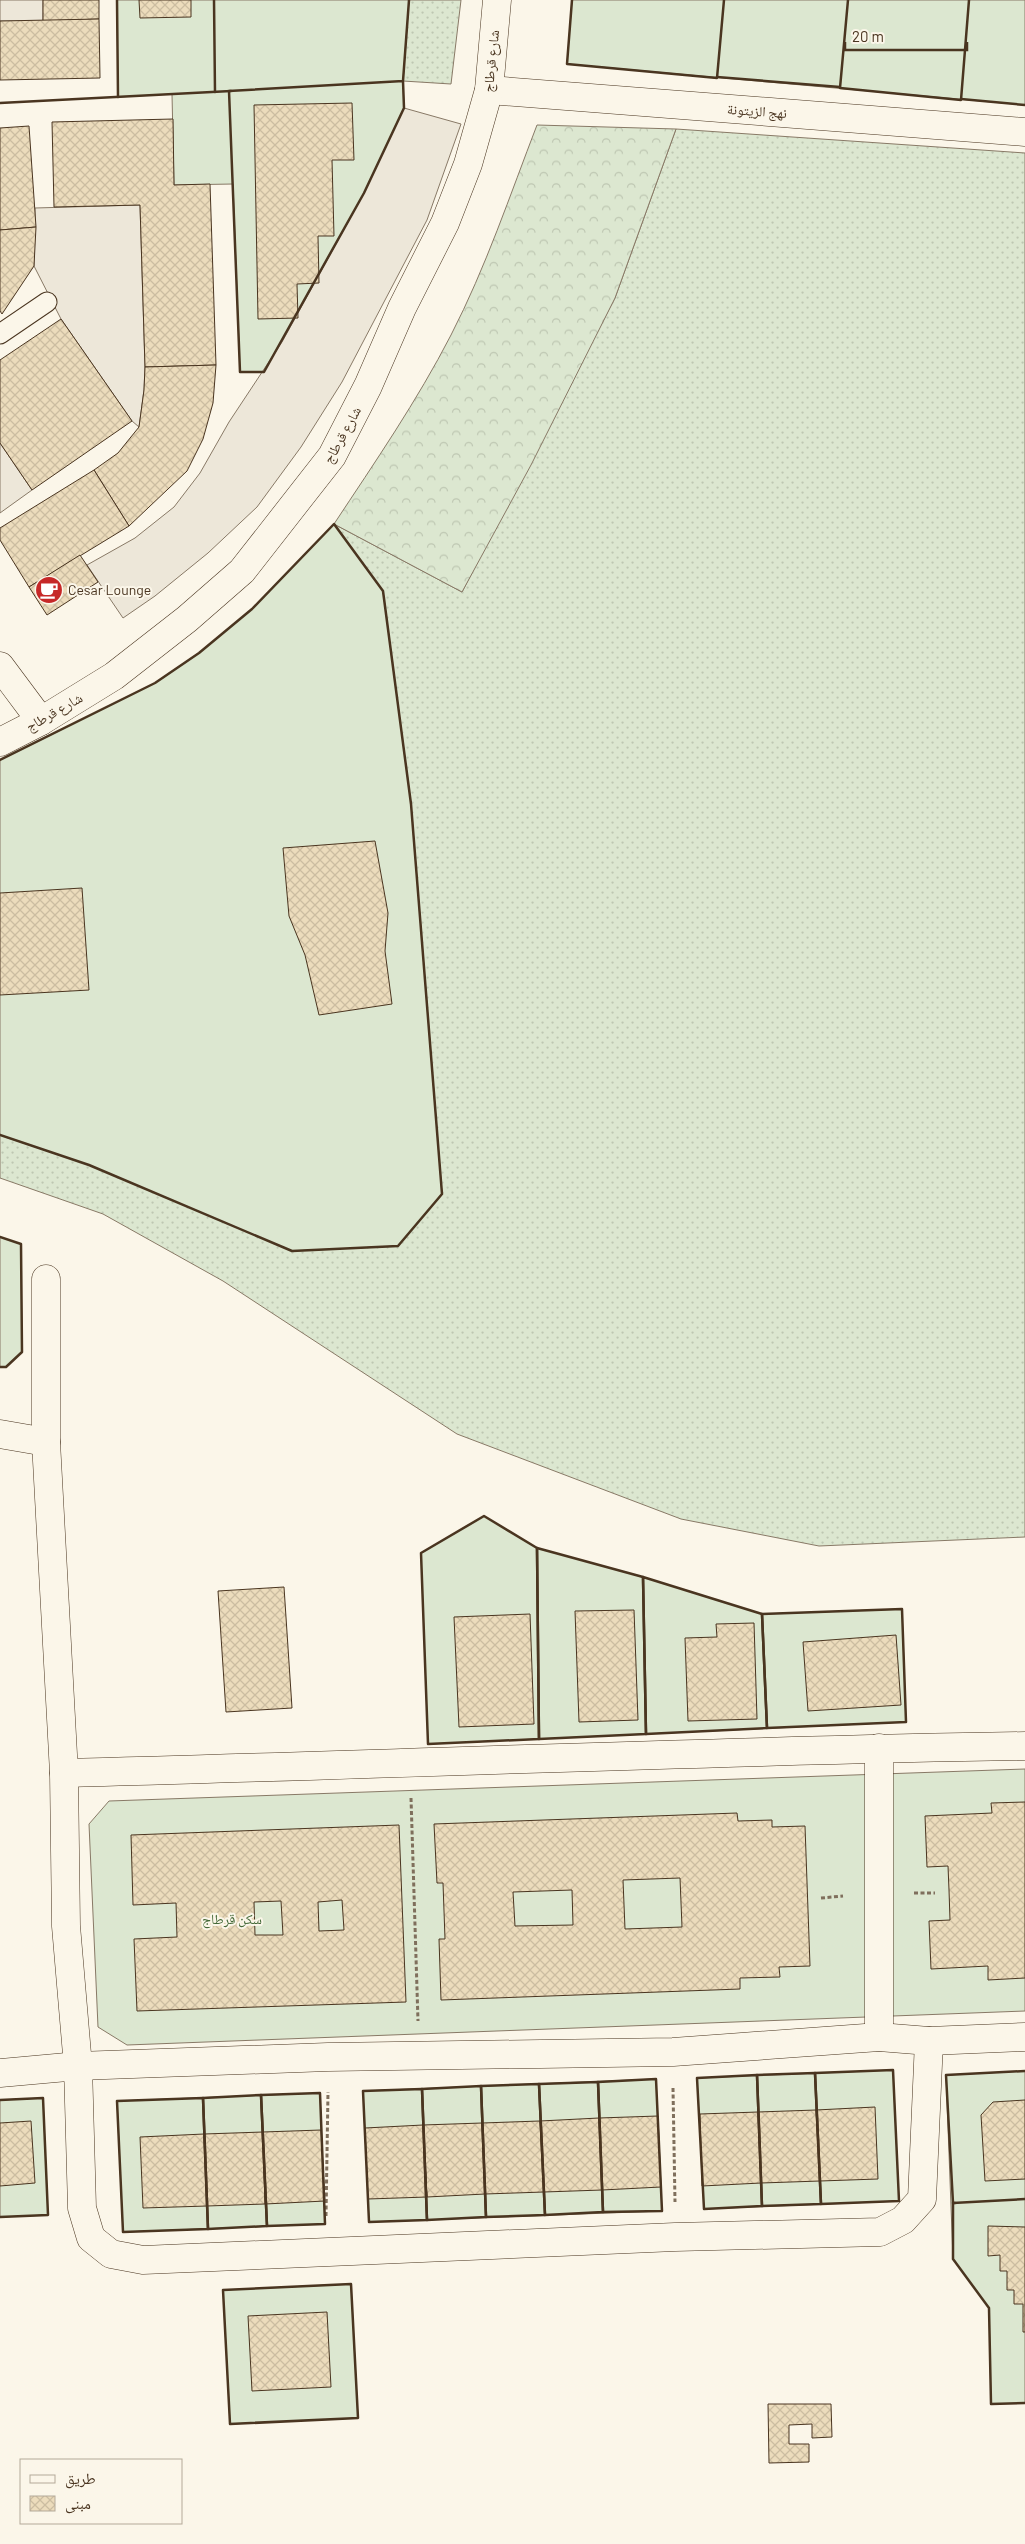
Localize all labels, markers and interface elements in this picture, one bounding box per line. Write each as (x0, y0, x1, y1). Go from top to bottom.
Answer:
scale bar (845, 20, 968, 52)
text: 20 m (852, 27, 884, 45)
street label: شارع قرطاج (479, 29, 504, 93)
street label: نهج الزيتونة (726, 100, 788, 123)
street label: شارع قرطاج (319, 403, 366, 467)
cafe icon: Cesar Lounge (34, 575, 64, 605)
place label: Cesar Lounge (68, 581, 151, 598)
street label: شارع قرطاج (22, 689, 86, 736)
park label: سكن قرطاج (202, 1910, 262, 1929)
legend (20, 2459, 182, 2524)
text: طريق (65, 2469, 96, 2489)
text: مبنى (65, 2494, 91, 2514)

